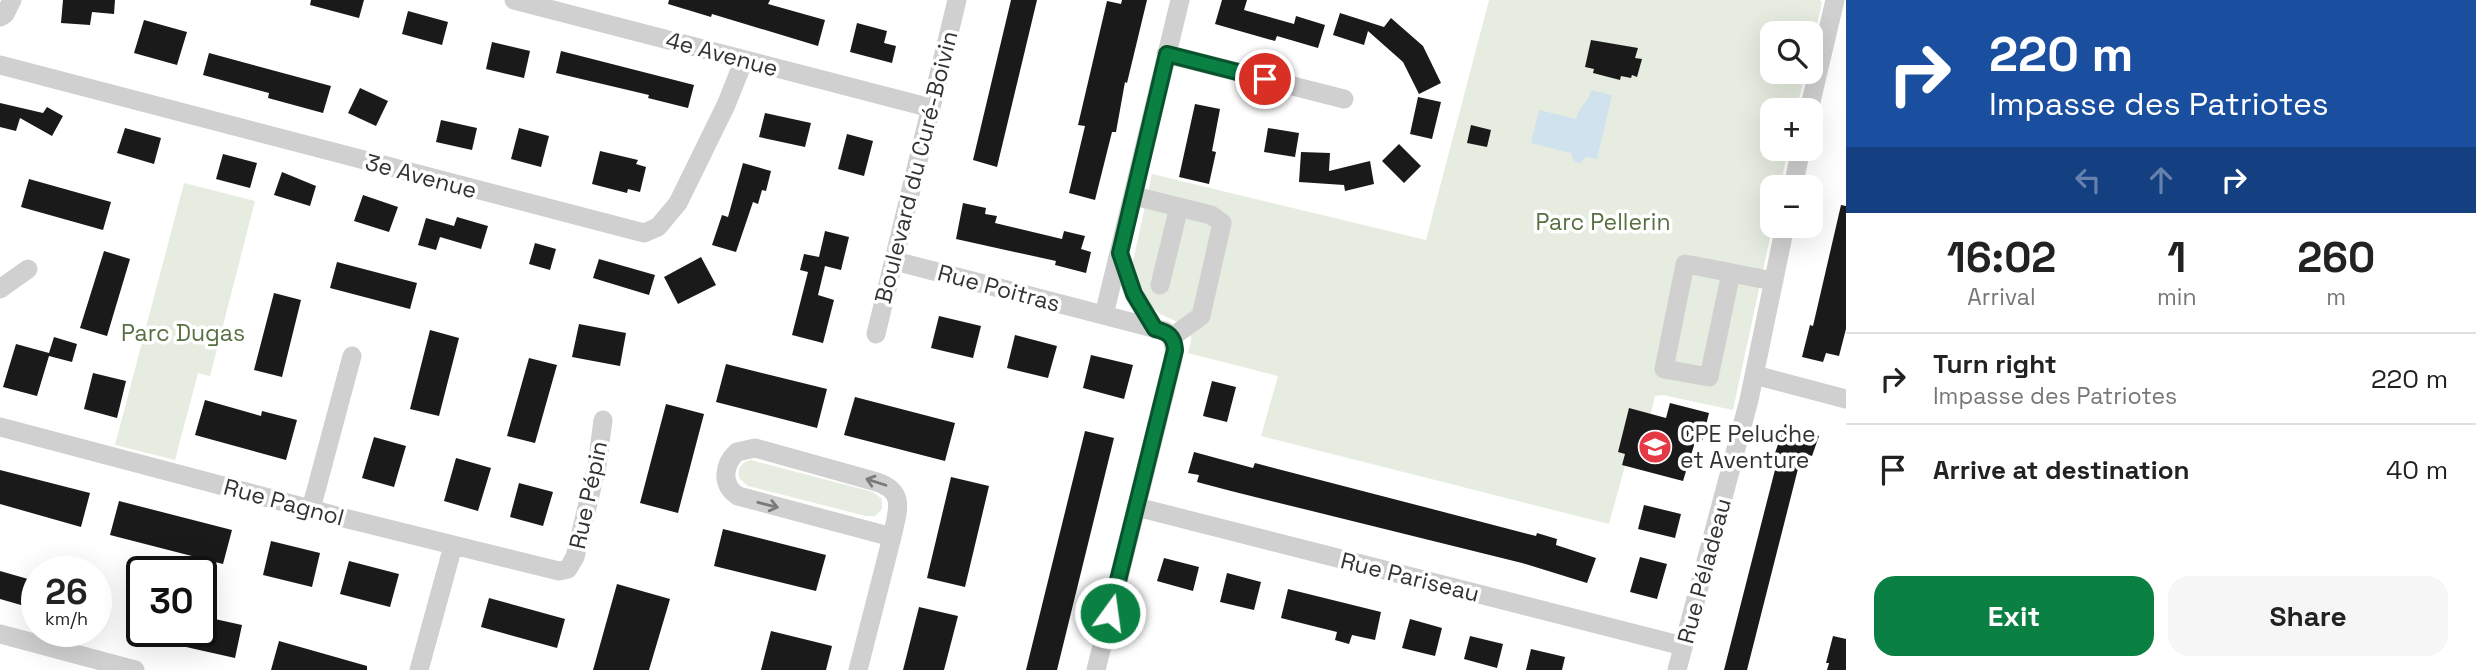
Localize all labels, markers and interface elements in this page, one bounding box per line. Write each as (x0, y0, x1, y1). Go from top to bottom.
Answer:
map controls (1760, 21, 1823, 238)
button: search (1760, 21, 1823, 84)
text: 220 m (1989, 23, 2133, 85)
street label: 4e Avenue (663, 25, 781, 83)
street label: Boulevard du Curé-Boivin (868, 28, 964, 306)
icon: right (1874, 28, 1965, 119)
pin (1235, 49, 1295, 109)
icon: arrive (1246, 60, 1284, 98)
text: Impasse des Patriotes (1989, 84, 2329, 124)
button: + (1760, 98, 1823, 161)
street label: 3e Avenue (362, 147, 480, 205)
icon: left (2069, 161, 2107, 199)
icon: ahead (2142, 161, 2180, 199)
icon: right (2215, 161, 2253, 199)
button: − (1760, 175, 1823, 238)
park label: Parc Pellerin (1535, 207, 1671, 237)
text: 16:02 (1947, 231, 2056, 284)
text: 1 (2167, 231, 2186, 284)
text: 260 (2297, 231, 2375, 284)
street label: Rue Poitras (934, 257, 1064, 319)
text: Arrival (1967, 282, 2036, 312)
text: min (2157, 282, 2196, 312)
text: m (2326, 282, 2346, 312)
park label: Parc Dugas (121, 318, 245, 348)
text: Turn right (1933, 347, 2057, 381)
icon: right (1874, 360, 1912, 398)
text: 220 m (2371, 362, 2448, 396)
text: Impasse des Patriotes (1933, 381, 2177, 411)
place label: CPE Peluche et Aventure (1680, 419, 1816, 475)
school or university icon: CPE Peluche et Aventure (1636, 428, 1674, 466)
street label: Rue Pépin (562, 438, 614, 552)
icon: arrive (1874, 451, 1912, 489)
text: Arrive at destination (1933, 453, 2190, 487)
text: 40 m (2386, 453, 2448, 487)
street label: Rue Pagnol (221, 472, 347, 532)
one-way arrow (865, 474, 887, 487)
street label: Rue Péladeau (1670, 495, 1738, 647)
one-way arrow (757, 499, 779, 512)
street label: Rue Pariseau (1337, 545, 1483, 609)
speed limit sign: 30 (126, 556, 217, 647)
text: 26 (45, 570, 88, 614)
position arrow (1073, 576, 1147, 650)
button: Exit (1874, 576, 2154, 656)
button: Share (2168, 576, 2448, 656)
text: km/h (45, 607, 88, 630)

